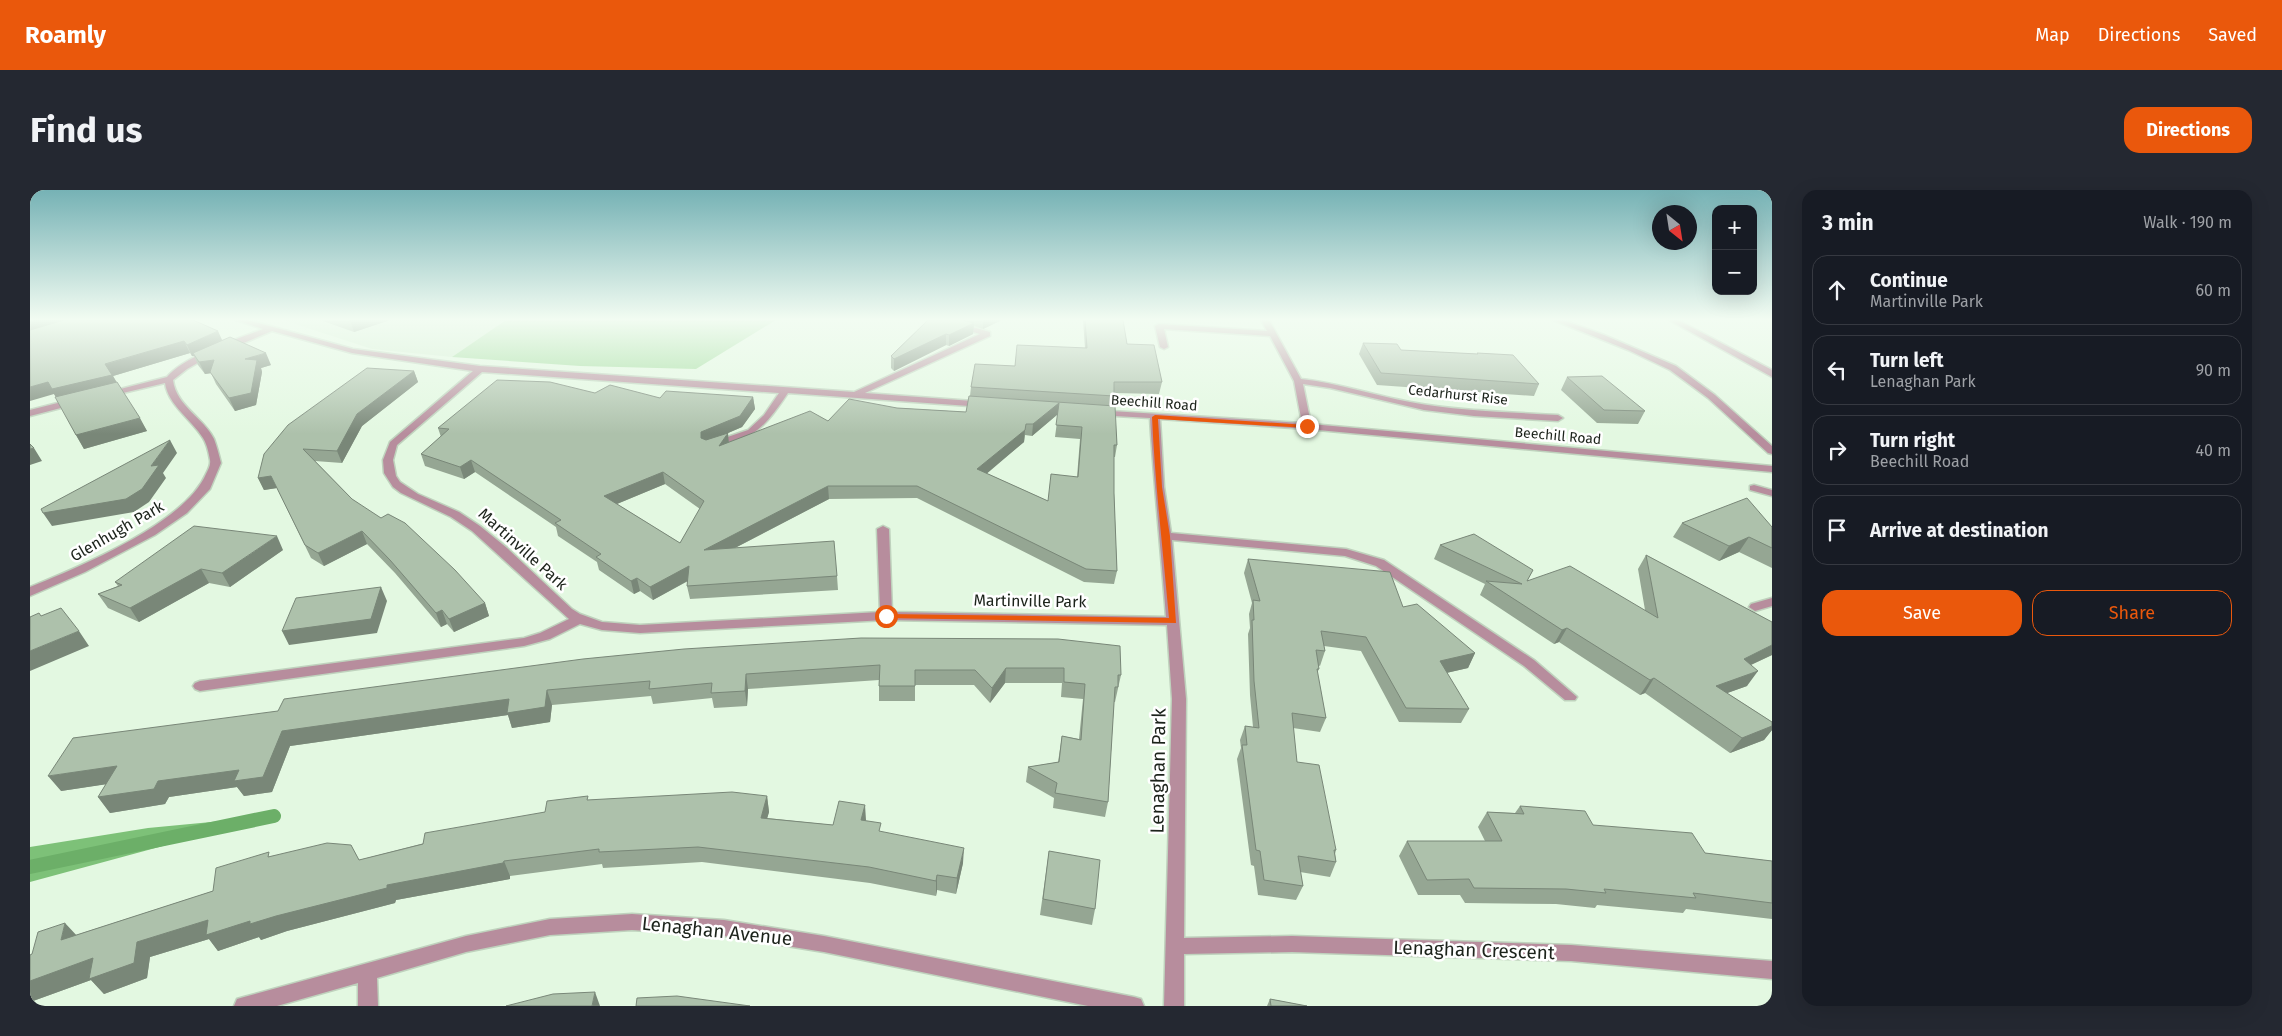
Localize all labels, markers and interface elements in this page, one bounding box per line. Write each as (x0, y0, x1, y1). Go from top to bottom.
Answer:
text: Roamly (25, 21, 106, 49)
text: Map (2035, 24, 2070, 46)
text: Directions (2098, 24, 2180, 46)
text: Saved (2208, 24, 2257, 46)
button: Directions (2124, 107, 2252, 153)
text: Find us (30, 109, 142, 151)
north arrow (1652, 205, 1697, 250)
map controls (1712, 205, 1757, 295)
button: + (1712, 205, 1757, 250)
text: 3 min (1822, 210, 1874, 236)
text: Walk · 190 m (2143, 213, 2232, 232)
button: − (1712, 250, 1757, 295)
text: Continue (1870, 269, 1948, 292)
icon: ahead (1823, 276, 1851, 304)
text: 60 m (2196, 281, 2231, 300)
text: Martinville Park (1870, 292, 1983, 311)
text: Turn left (1870, 349, 1944, 372)
icon: left (1823, 356, 1851, 384)
text: 90 m (2196, 361, 2231, 380)
text: Lenaghan Park (1870, 372, 1976, 391)
street label: Cedarhurst Rise (1407, 381, 1509, 409)
street label: Beechill Road (1110, 391, 1198, 415)
route end (1296, 415, 1319, 438)
street label: Beechill Road (1514, 424, 1602, 448)
text: Turn right (1870, 429, 1955, 452)
icon: right (1823, 436, 1851, 464)
text: 40 m (2196, 441, 2231, 460)
text: Beechill Road (1870, 452, 1969, 471)
street label: Glenhugh Park (67, 496, 168, 565)
street label: Martinville Park (475, 504, 572, 594)
icon: arrive (1823, 516, 1851, 544)
text: Arrive at destination (1870, 519, 2049, 542)
button: Save (1822, 590, 2022, 636)
button: Share (2032, 590, 2232, 636)
street label: Martinville Park (973, 591, 1087, 611)
route start (875, 605, 898, 628)
street label: Lenaghan Park (1145, 708, 1171, 834)
street label: Lenaghan Avenue (641, 912, 793, 950)
street label: Lenaghan Crescent (1393, 936, 1555, 964)

